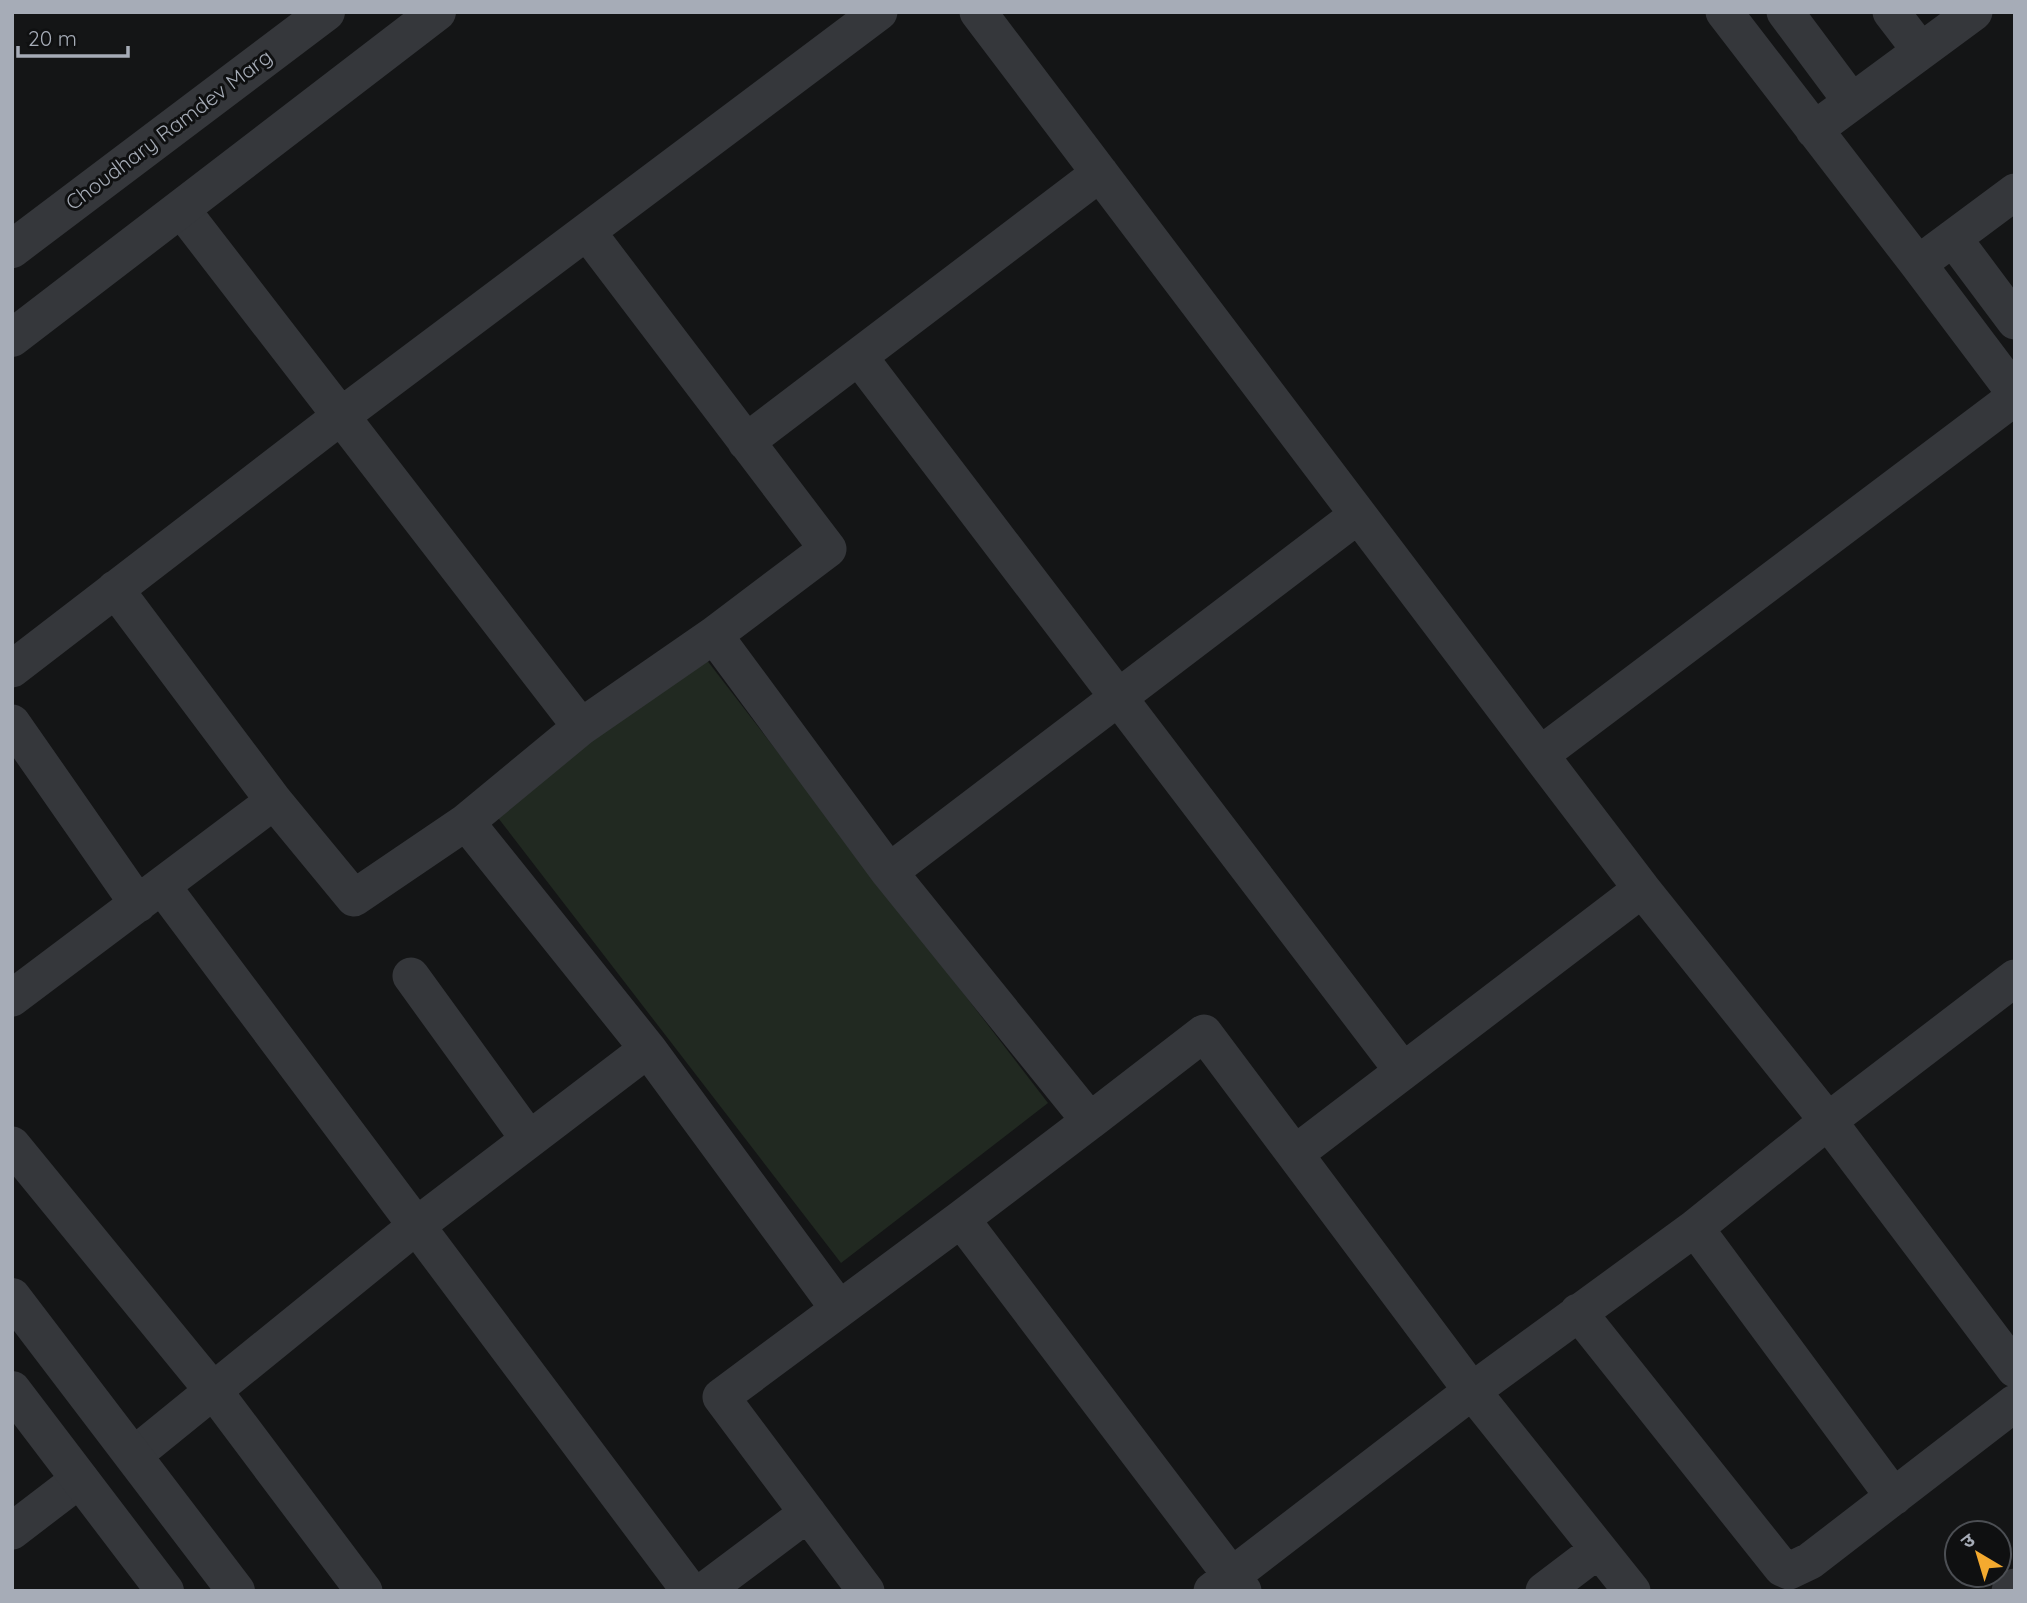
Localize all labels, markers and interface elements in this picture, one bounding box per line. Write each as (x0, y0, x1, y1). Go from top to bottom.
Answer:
scale bar (18, 14, 128, 58)
text: 20 m (28, 25, 77, 51)
street label: Choudhary Ramdev Marg (60, 43, 277, 215)
north arrow (1943, 1519, 2013, 1589)
text: उ (1956, 1527, 1980, 1553)

